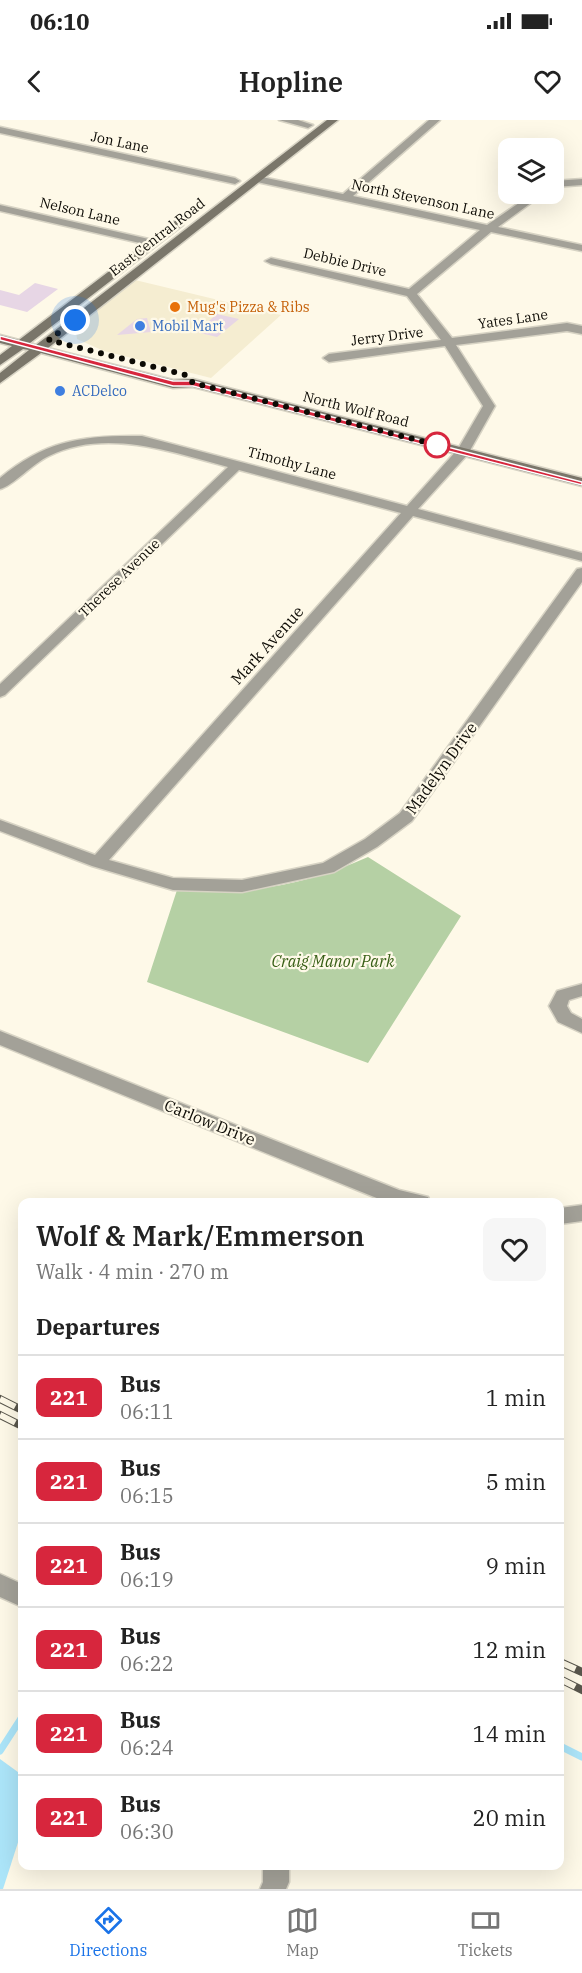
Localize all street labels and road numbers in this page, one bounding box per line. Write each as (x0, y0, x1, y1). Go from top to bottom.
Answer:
street label: Jon Lane (89, 127, 151, 157)
street label: North Stevenson Lane (350, 175, 496, 223)
street label: Nelson Lane (38, 193, 122, 229)
street label: East Central Road (106, 194, 209, 280)
street label: Debbie Drive (302, 244, 388, 280)
street label: Yates Lane (477, 305, 549, 333)
street label: Jerry Drive (350, 323, 424, 349)
street label: North Wolf Road (301, 387, 411, 431)
street label: Timothy Lane (246, 442, 338, 484)
street label: Therese Avenue (75, 535, 163, 621)
street label: Mark Avenue (226, 601, 308, 689)
street label: Madelyn Drive (401, 718, 481, 818)
street label: Carlow Drive (162, 1095, 258, 1149)

